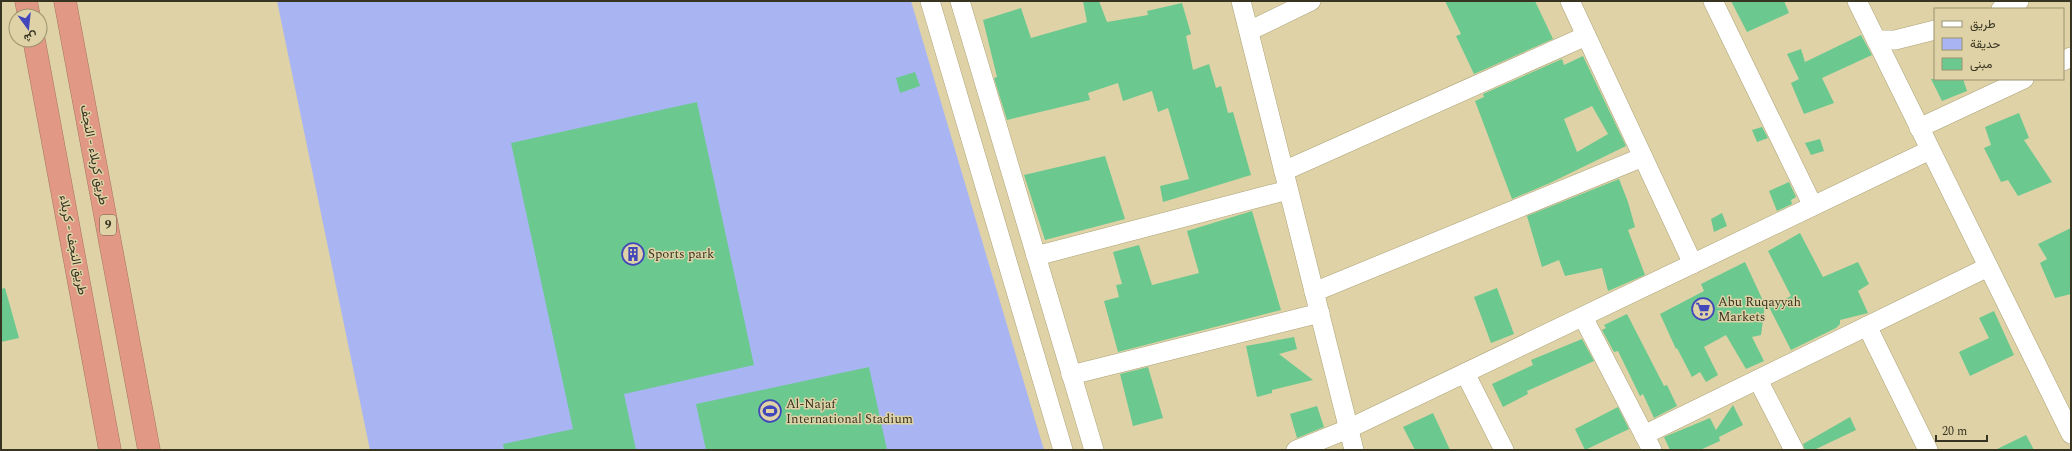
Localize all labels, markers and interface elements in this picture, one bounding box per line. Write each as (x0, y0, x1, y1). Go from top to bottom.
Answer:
north arrow (8, 8, 48, 48)
legend (1934, 8, 2064, 80)
text: طريق (1970, 15, 1996, 34)
text: ش (22, 27, 39, 47)
text: حديقة (1970, 35, 2000, 54)
text: مبنى (1970, 55, 1992, 74)
street label: طريق کربلاء - النجف (74, 103, 114, 207)
street label: طريق النجف - کربلاء (53, 193, 93, 297)
road number: 9 (100, 215, 116, 235)
building icon: Sports park (620, 241, 646, 267)
place label: Sports park (648, 244, 714, 264)
place label: Abu Ruqayyah Markets (1718, 292, 1802, 327)
supermarket icon: Abu Ruqayyah Markets (1690, 296, 1716, 322)
place label: Al-Najaf International Stadium (786, 394, 913, 429)
sports icon: Al-Najaf International Stadium (757, 398, 783, 424)
scale bar (1936, 417, 1987, 443)
text: 20 m (1942, 422, 1967, 441)

